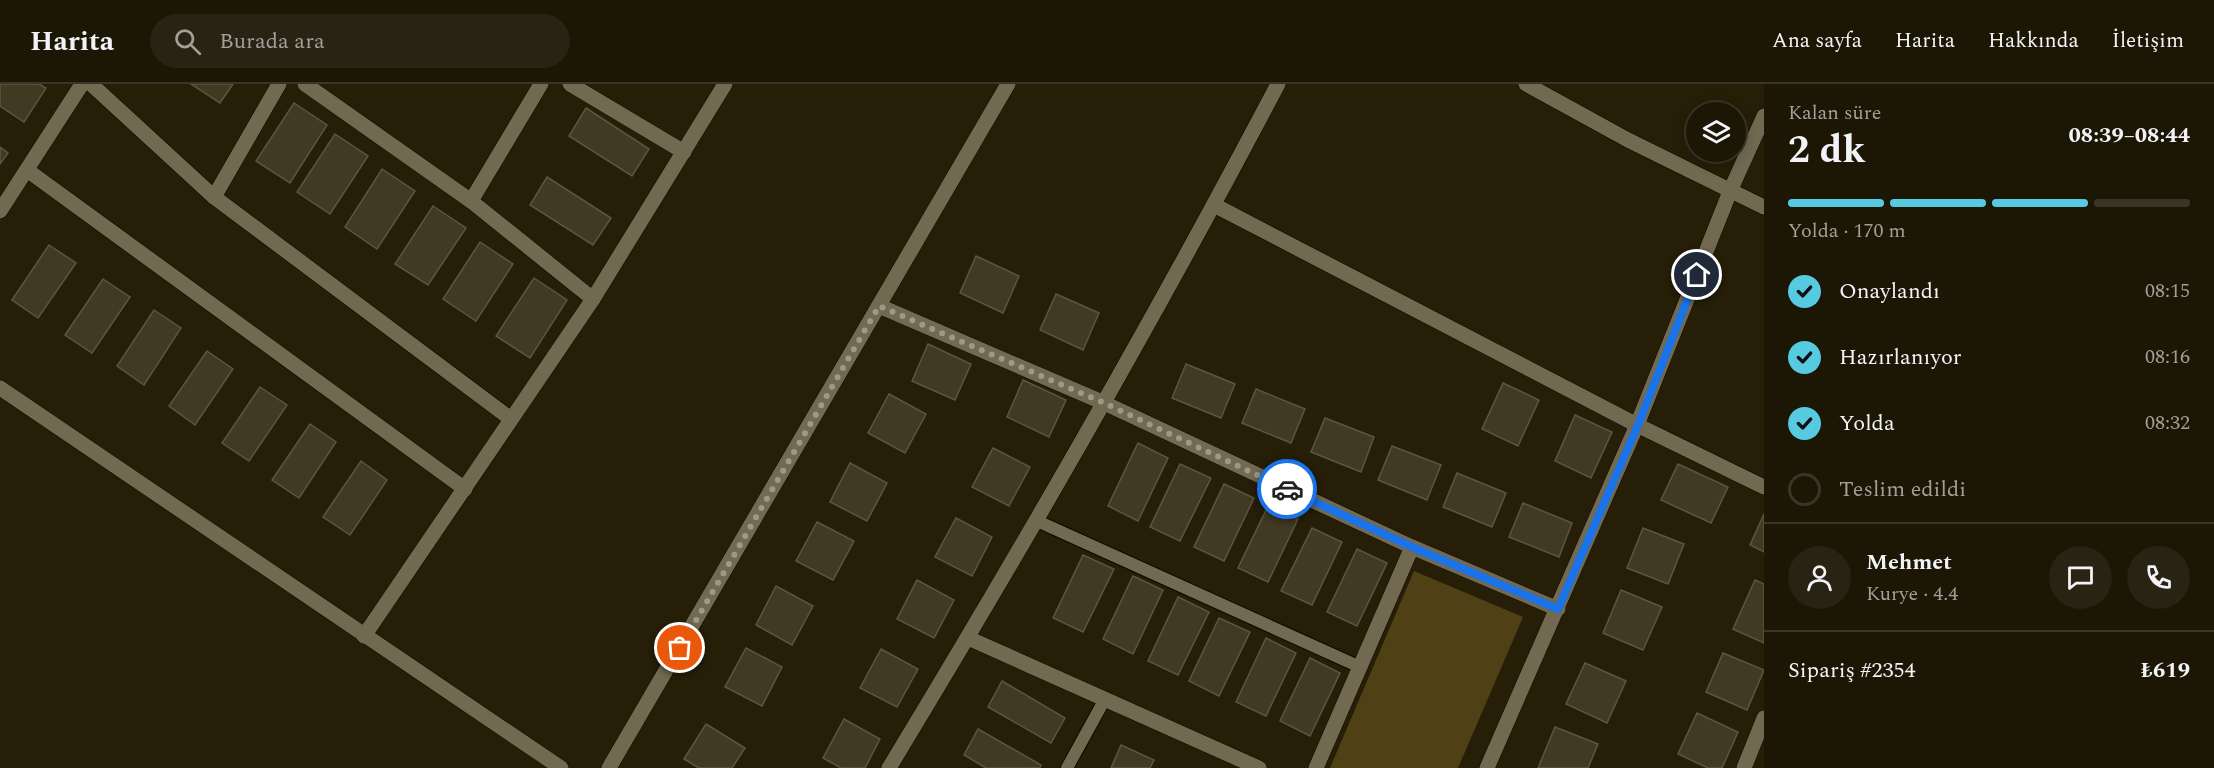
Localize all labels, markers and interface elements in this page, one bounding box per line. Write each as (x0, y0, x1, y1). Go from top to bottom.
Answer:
search box (150, 14, 570, 68)
text: Harita (30, 20, 114, 63)
icon: search (171, 25, 204, 58)
text: Burada ara (219, 25, 325, 58)
text: Ana sayfa (1772, 25, 1862, 57)
text: Harita (1895, 25, 1955, 57)
text: Hakkında (1988, 25, 2079, 57)
text: İletişim (2112, 25, 2184, 57)
text: Kalan süre (1788, 98, 1881, 128)
map controls (1686, 102, 1746, 162)
button: layers (1686, 102, 1746, 162)
text: 08:39–08:44 (2068, 119, 2190, 152)
text: 2 dk (1788, 121, 1866, 180)
text: Yolda · 170 m (1788, 216, 1906, 246)
pin (1671, 249, 1722, 300)
icon: home (1680, 258, 1713, 291)
icon: check (1788, 275, 1821, 308)
text: Onaylandı (1839, 275, 1940, 308)
text: 08:15 (2145, 276, 2190, 306)
icon: check (1788, 341, 1821, 374)
text: Hazırlanıyor (1839, 341, 1962, 374)
text: 08:16 (2145, 342, 2190, 372)
icon: check (1788, 407, 1821, 440)
text: Yolda (1839, 407, 1895, 440)
text: 08:32 (2145, 408, 2190, 438)
courier (1257, 459, 1317, 519)
icon: car (1271, 473, 1304, 506)
text: Teslim edildi (1839, 473, 1966, 506)
button: person (1788, 546, 1851, 609)
text: Mehmet (1866, 546, 1952, 579)
button: chat (2049, 546, 2112, 609)
button: phone (2127, 546, 2190, 609)
text: Kurye · 4.4 (1866, 579, 1958, 609)
pin (654, 622, 705, 673)
icon: bag (663, 631, 696, 664)
text: Sipariş #2354 (1788, 654, 1916, 687)
text: ₺619 (2141, 654, 2190, 687)

